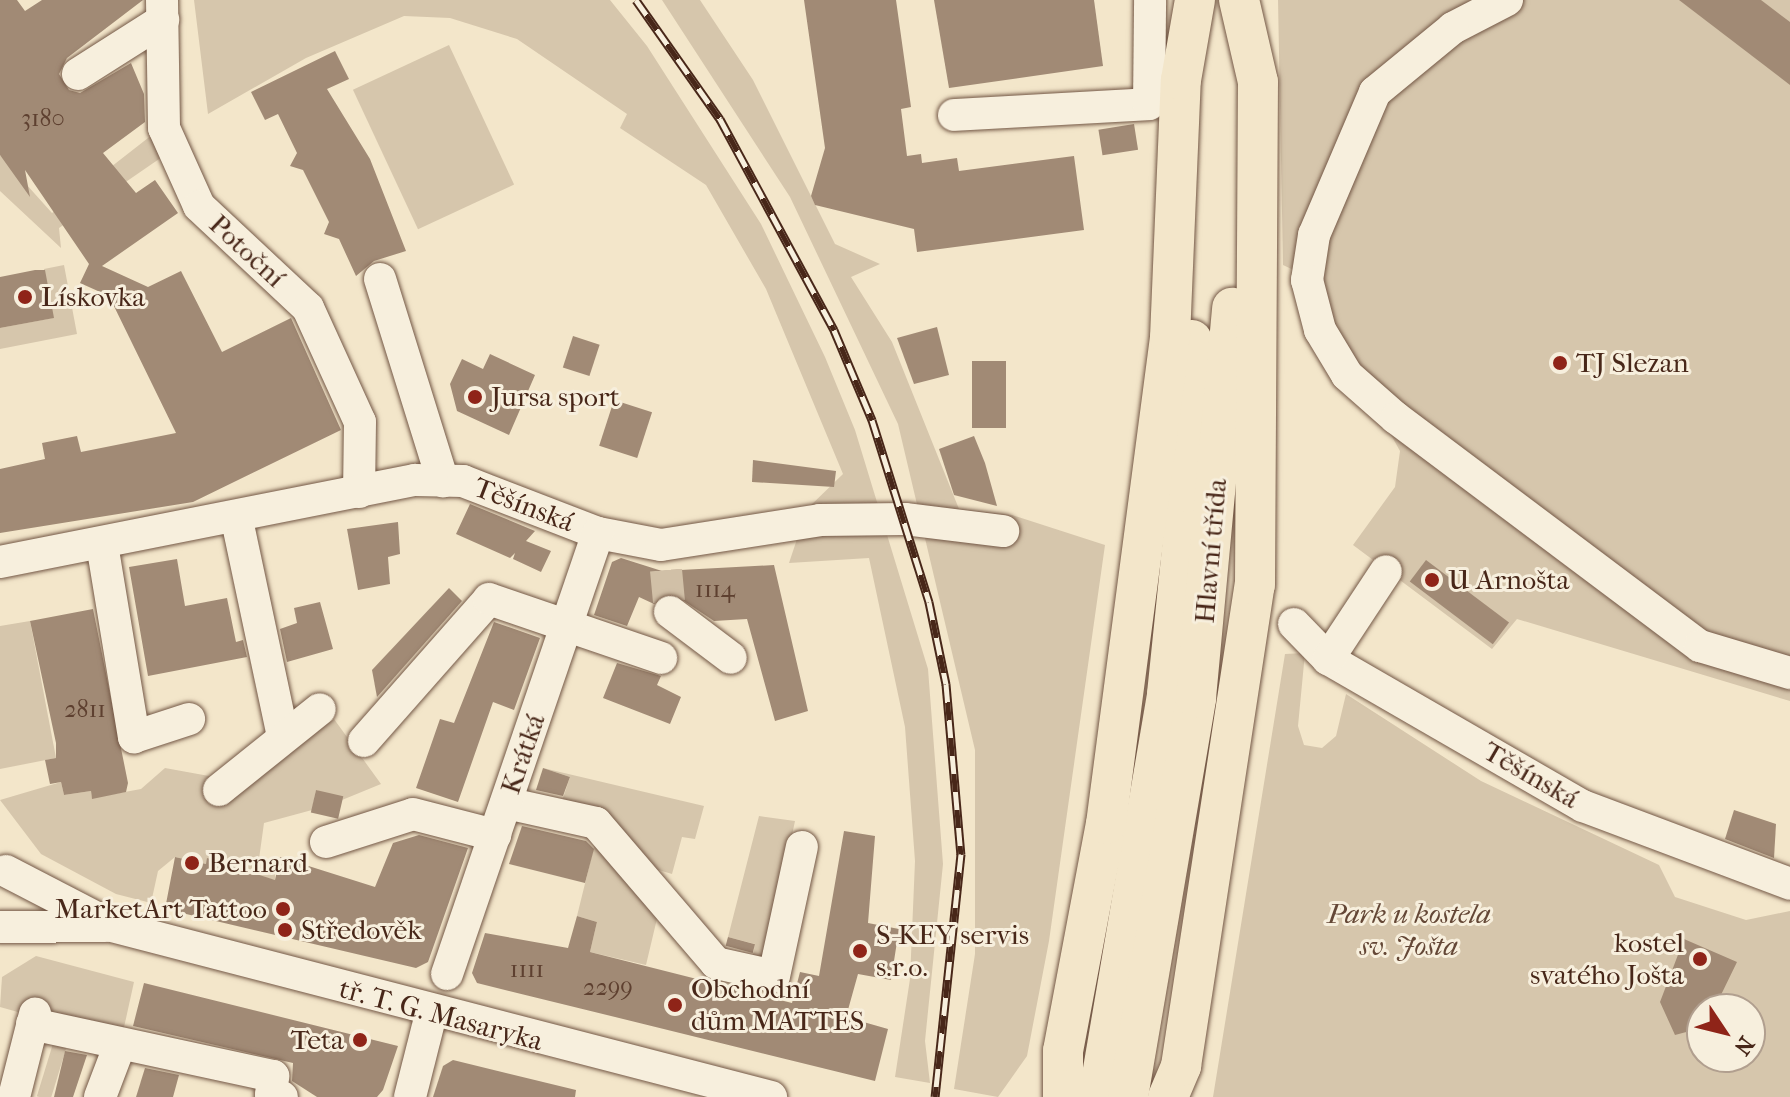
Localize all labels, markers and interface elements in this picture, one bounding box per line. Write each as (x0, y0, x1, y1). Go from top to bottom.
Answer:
house number: 3180 (21, 105, 65, 133)
street label: Potoční (202, 208, 292, 294)
place label: Lískovka (41, 280, 145, 314)
marker: Lískovka (16, 288, 34, 306)
place label: TJ Slezan (1576, 346, 1689, 380)
marker: TJ Slezan (1551, 354, 1569, 372)
place label: Jursa sport (491, 380, 620, 414)
marker: Jursa sport (466, 388, 484, 406)
street label: Těšínská (469, 471, 579, 539)
street label: Hlavní třída (1188, 477, 1234, 625)
place label: U Arnošta (1448, 563, 1569, 597)
marker: U Arnošta (1423, 571, 1441, 589)
house number: 1114 (695, 576, 735, 604)
house number: 2811 (64, 696, 106, 724)
street label: Krátká (494, 710, 552, 798)
street label: Těšínská (1477, 734, 1585, 816)
place label: Bernard (208, 846, 308, 880)
marker: Bernard (183, 854, 201, 872)
place label: MarketArt Tattoo (55, 892, 267, 926)
park label: Park u kostela sv. Jošta (1327, 897, 1491, 963)
marker: MarketArt Tattoo (274, 900, 292, 918)
place label: Středověk (301, 913, 422, 947)
place label: S-KEY servis s.r.o. (876, 918, 1029, 984)
marker: Středověk (276, 921, 294, 939)
place label: kostel svatého Jošta (1530, 926, 1684, 992)
marker: S-KEY servis s.r.o. (851, 942, 869, 960)
marker: kostel svatého Jošta (1691, 950, 1709, 968)
house number: 1111 (510, 956, 544, 984)
street label: tř. T. G. Masaryka (336, 972, 546, 1058)
place label: Obchodní dům MATTES (691, 972, 864, 1038)
house number: 2299 (583, 974, 633, 1002)
north arrow (1686, 993, 1766, 1073)
marker: Obchodní dům MATTES (666, 996, 684, 1014)
place label: Teta (291, 1023, 344, 1057)
marker: Teta (351, 1031, 369, 1049)
text: N (1729, 1031, 1759, 1060)

